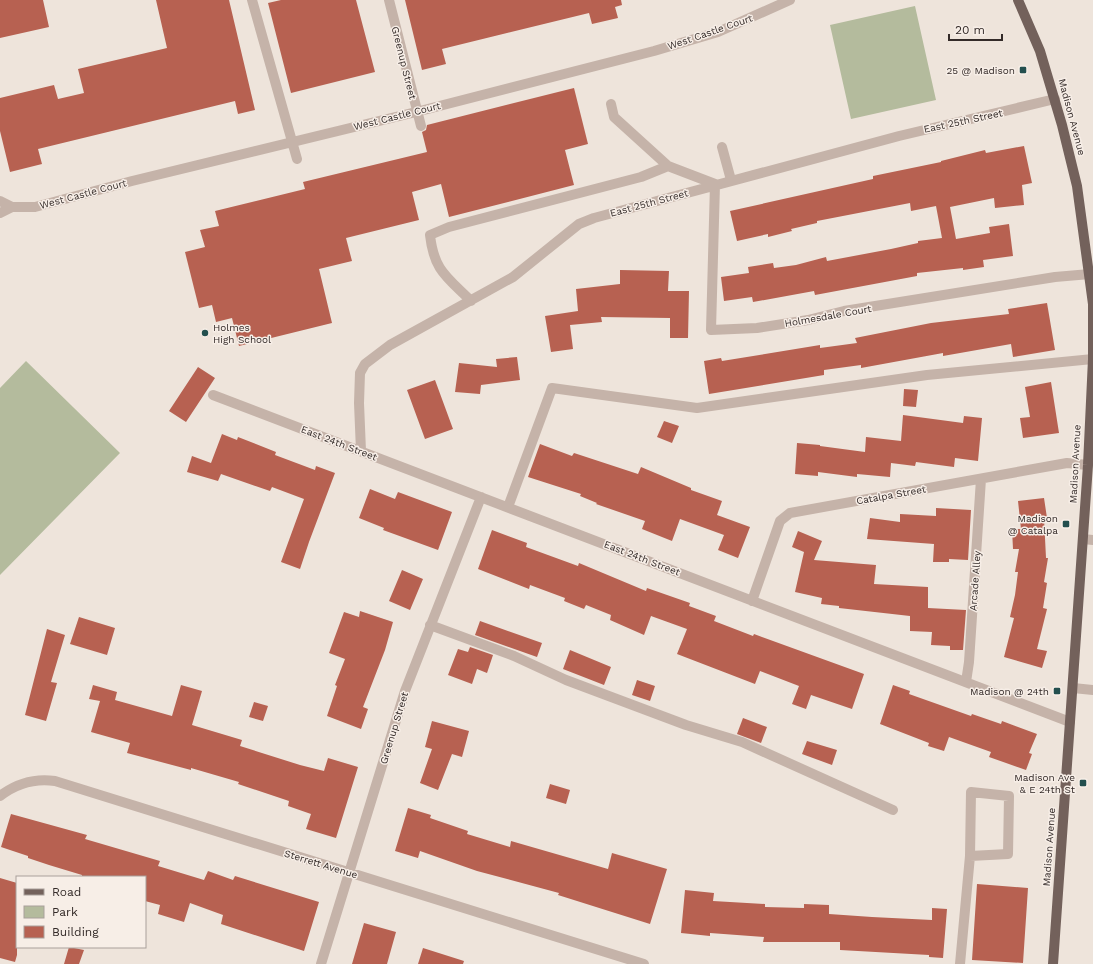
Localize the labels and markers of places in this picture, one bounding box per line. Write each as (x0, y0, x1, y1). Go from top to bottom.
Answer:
place label: 25 @ Madison (946, 65, 1015, 76)
marker: 25 @ Madison (1018, 65, 1028, 75)
place label: Holmes High School (213, 322, 271, 345)
marker: Holmes High School (200, 328, 210, 338)
place label: Madison @ Catalpa (1008, 513, 1058, 536)
marker: Madison @ Catalpa (1061, 519, 1071, 529)
place label: Madison @ 24th (970, 686, 1049, 697)
marker: Madison @ 24th (1052, 686, 1062, 696)
place label: Madison Ave & E 24th St (1014, 772, 1076, 795)
marker: Madison Ave & E 24th St (1078, 778, 1088, 788)

